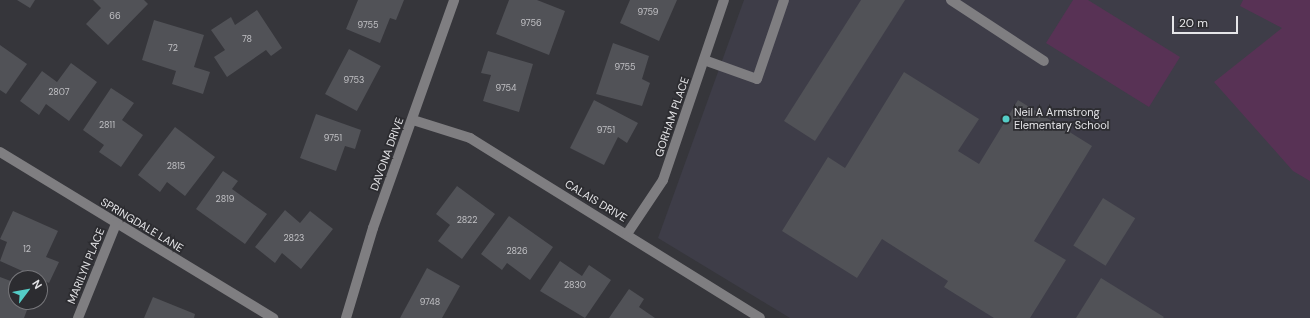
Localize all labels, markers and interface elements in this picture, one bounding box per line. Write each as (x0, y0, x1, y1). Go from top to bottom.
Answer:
house number: 9759 (638, 7, 658, 17)
scale bar (1174, 8, 1240, 34)
house number: 66 (109, 11, 121, 21)
text: 20 m (1179, 15, 1208, 31)
house number: 9756 (520, 18, 542, 28)
house number: 9755 (358, 20, 378, 30)
house number: 78 (242, 34, 252, 44)
house number: 72 (168, 43, 178, 53)
house number: 9755 (615, 62, 635, 72)
house number: 9753 (344, 75, 364, 85)
street label: GORHAM PLACE (652, 75, 692, 159)
house number: 9754 (496, 83, 516, 93)
house number: 2807 (48, 87, 70, 97)
place label: Neil A Armstrong Elementary School (1014, 106, 1109, 132)
marker: Neil A Armstrong Elementary School (1001, 114, 1011, 124)
street label: DAVONA DRIVE (368, 116, 406, 192)
house number: 2811 (99, 120, 115, 130)
house number: 9751 (597, 125, 615, 135)
house number: 9751 (324, 133, 342, 143)
house number: 2815 (167, 161, 185, 171)
street label: CALAIS DRIVE (562, 177, 630, 225)
house number: 2819 (216, 194, 234, 204)
street label: SPRINGDALE LANE (98, 195, 186, 255)
house number: 2822 (457, 215, 477, 225)
street label: MARILYN PLACE (65, 226, 107, 306)
house number: 2823 (284, 233, 304, 243)
house number: 12 (23, 244, 31, 254)
house number: 2826 (506, 246, 528, 256)
north arrow (8, 270, 48, 310)
text: N (29, 277, 45, 291)
house number: 2830 (564, 280, 586, 290)
house number: 9748 (420, 297, 440, 307)

